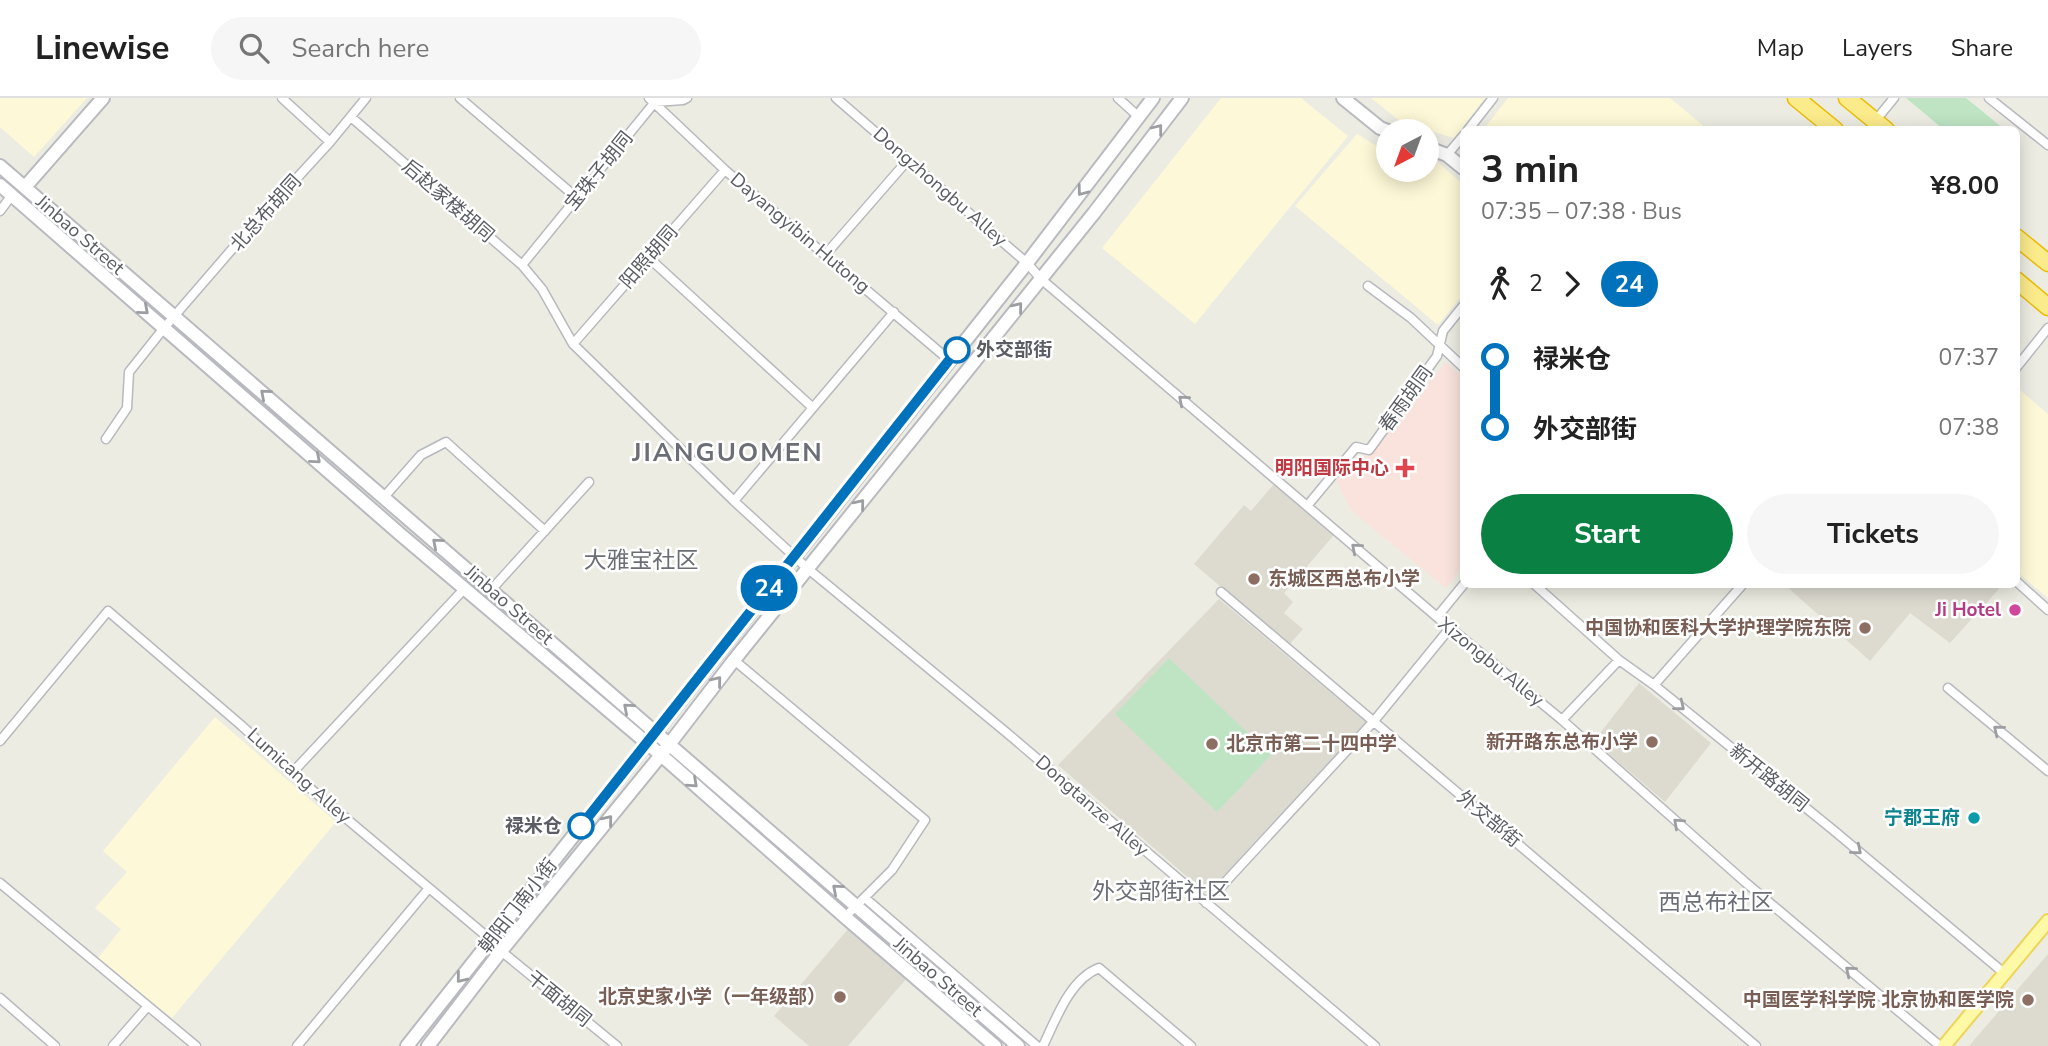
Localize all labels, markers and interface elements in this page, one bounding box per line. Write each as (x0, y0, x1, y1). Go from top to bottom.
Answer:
search box (211, 17, 701, 80)
text: Linewise (35, 26, 169, 71)
icon: search (235, 29, 273, 67)
text: Search here (291, 31, 429, 66)
text: Map (1757, 32, 1804, 64)
text: Layers (1842, 32, 1913, 64)
text: Share (1951, 32, 2013, 64)
north arrow (1376, 119, 1438, 182)
map controls (1376, 119, 1439, 182)
street label: Dongzhongbu Alley (867, 121, 1013, 253)
one-way arrow (1150, 124, 1163, 136)
street label: 宝珠子胡同 (559, 126, 639, 216)
text: 3 min (1481, 144, 1579, 195)
street label: 后赵家楼胡同 (396, 154, 500, 248)
street label: Dayangyibin Hutong (725, 167, 875, 299)
text: ¥8.00 (1930, 168, 1999, 203)
street label: 北总布胡同 (225, 169, 307, 257)
one-way arrow (1077, 184, 1090, 196)
street label: Jinbao Street (29, 189, 130, 281)
text: 07:35 – 07:38 · Bus (1481, 196, 1682, 227)
street label: 阳照胡同 (614, 220, 684, 294)
icon: walk (1481, 265, 1519, 303)
icon: forward (1553, 265, 1591, 303)
text: 2 (1529, 268, 1543, 299)
text: 24 (1615, 268, 1644, 300)
one-way arrow (136, 302, 149, 314)
one-way arrow (1010, 303, 1022, 316)
marker: 外交部街 (944, 337, 970, 363)
place label: 外交部街 (976, 337, 1052, 363)
text: 禄米仓 (1533, 342, 1611, 377)
text: 07:37 (1939, 342, 1999, 373)
street label: 春雨胡同 (1373, 361, 1439, 437)
one-way arrow (260, 390, 273, 402)
one-way arrow (1178, 396, 1191, 408)
text: 外交部街 (1533, 412, 1637, 447)
text: 07:38 (1939, 412, 1999, 443)
district label: JIANGUOMEN (631, 435, 824, 470)
one-way arrow (307, 451, 320, 463)
place label: 明阳国际中心 (1275, 455, 1389, 481)
marker: 明阳国际中心 (1395, 458, 1415, 478)
button: Start (1481, 494, 1733, 574)
button: Tickets (1747, 494, 1999, 574)
one-way arrow (851, 499, 864, 511)
one-way arrow (432, 539, 445, 551)
one-way arrow (1351, 544, 1364, 556)
district label: 大雅宝社区 (584, 545, 699, 576)
street label: Jinbao Street (458, 559, 559, 651)
line badge: 24 (738, 565, 800, 611)
place label: 东城区西总布小学 (1268, 566, 1420, 592)
marker: 东城区西总布小学 (1246, 571, 1262, 587)
text: 24 (755, 572, 783, 604)
place label: Ji Hotel (1934, 597, 2001, 623)
marker: Ji Hotel (2007, 602, 2023, 618)
street label: Xizongbu Alley (1433, 611, 1550, 713)
place label: 中国协和医科大学护理学院东院 (1585, 615, 1851, 641)
marker: 中国协和医科大学护理学院东院 (1857, 620, 1873, 636)
one-way arrow (709, 676, 722, 689)
one-way arrow (1673, 698, 1685, 711)
one-way arrow (623, 704, 636, 716)
street label: Lumicang Alley (241, 722, 357, 830)
one-way arrow (1993, 725, 2006, 738)
place label: 新开路东总布小学 (1486, 729, 1638, 755)
place label: 北京市第二十四中学 (1226, 731, 1397, 757)
marker: 新开路东总布小学 (1644, 734, 1660, 750)
marker: 北京市第二十四中学 (1204, 736, 1220, 752)
street label: 新开路胡同 (1724, 738, 1814, 818)
street label: Dongtanze Alley (1030, 749, 1154, 863)
one-way arrow (685, 775, 698, 787)
street label: 外交部街 (1452, 785, 1526, 853)
place label: 宁郡王府 (1884, 805, 1960, 831)
marker: 宁郡王府 (1966, 810, 1982, 826)
place label: 禄米仓 (505, 813, 562, 839)
marker: 禄米仓 (568, 813, 594, 839)
one-way arrow (600, 815, 612, 828)
one-way arrow (1673, 818, 1686, 831)
one-way arrow (1848, 842, 1861, 854)
street label: 朝阳门南小街 (473, 853, 563, 959)
district label: 外交部街社区 (1092, 876, 1230, 907)
one-way arrow (832, 885, 845, 897)
district label: 西总布社区 (1659, 887, 1774, 918)
street label: Jinbao Street (887, 931, 988, 1023)
street label: 干面胡同 (521, 965, 597, 1033)
one-way arrow (1846, 966, 1858, 979)
one-way arrow (457, 970, 470, 982)
place label: 北京史家小学（一年级部） (598, 984, 826, 1010)
place label: 中国医学科学院 北京协和医学院 (1743, 987, 2014, 1013)
marker: 北京史家小学（一年级部） (832, 989, 848, 1005)
marker: 中国医学科学院 北京协和医学院 (2020, 992, 2036, 1008)

